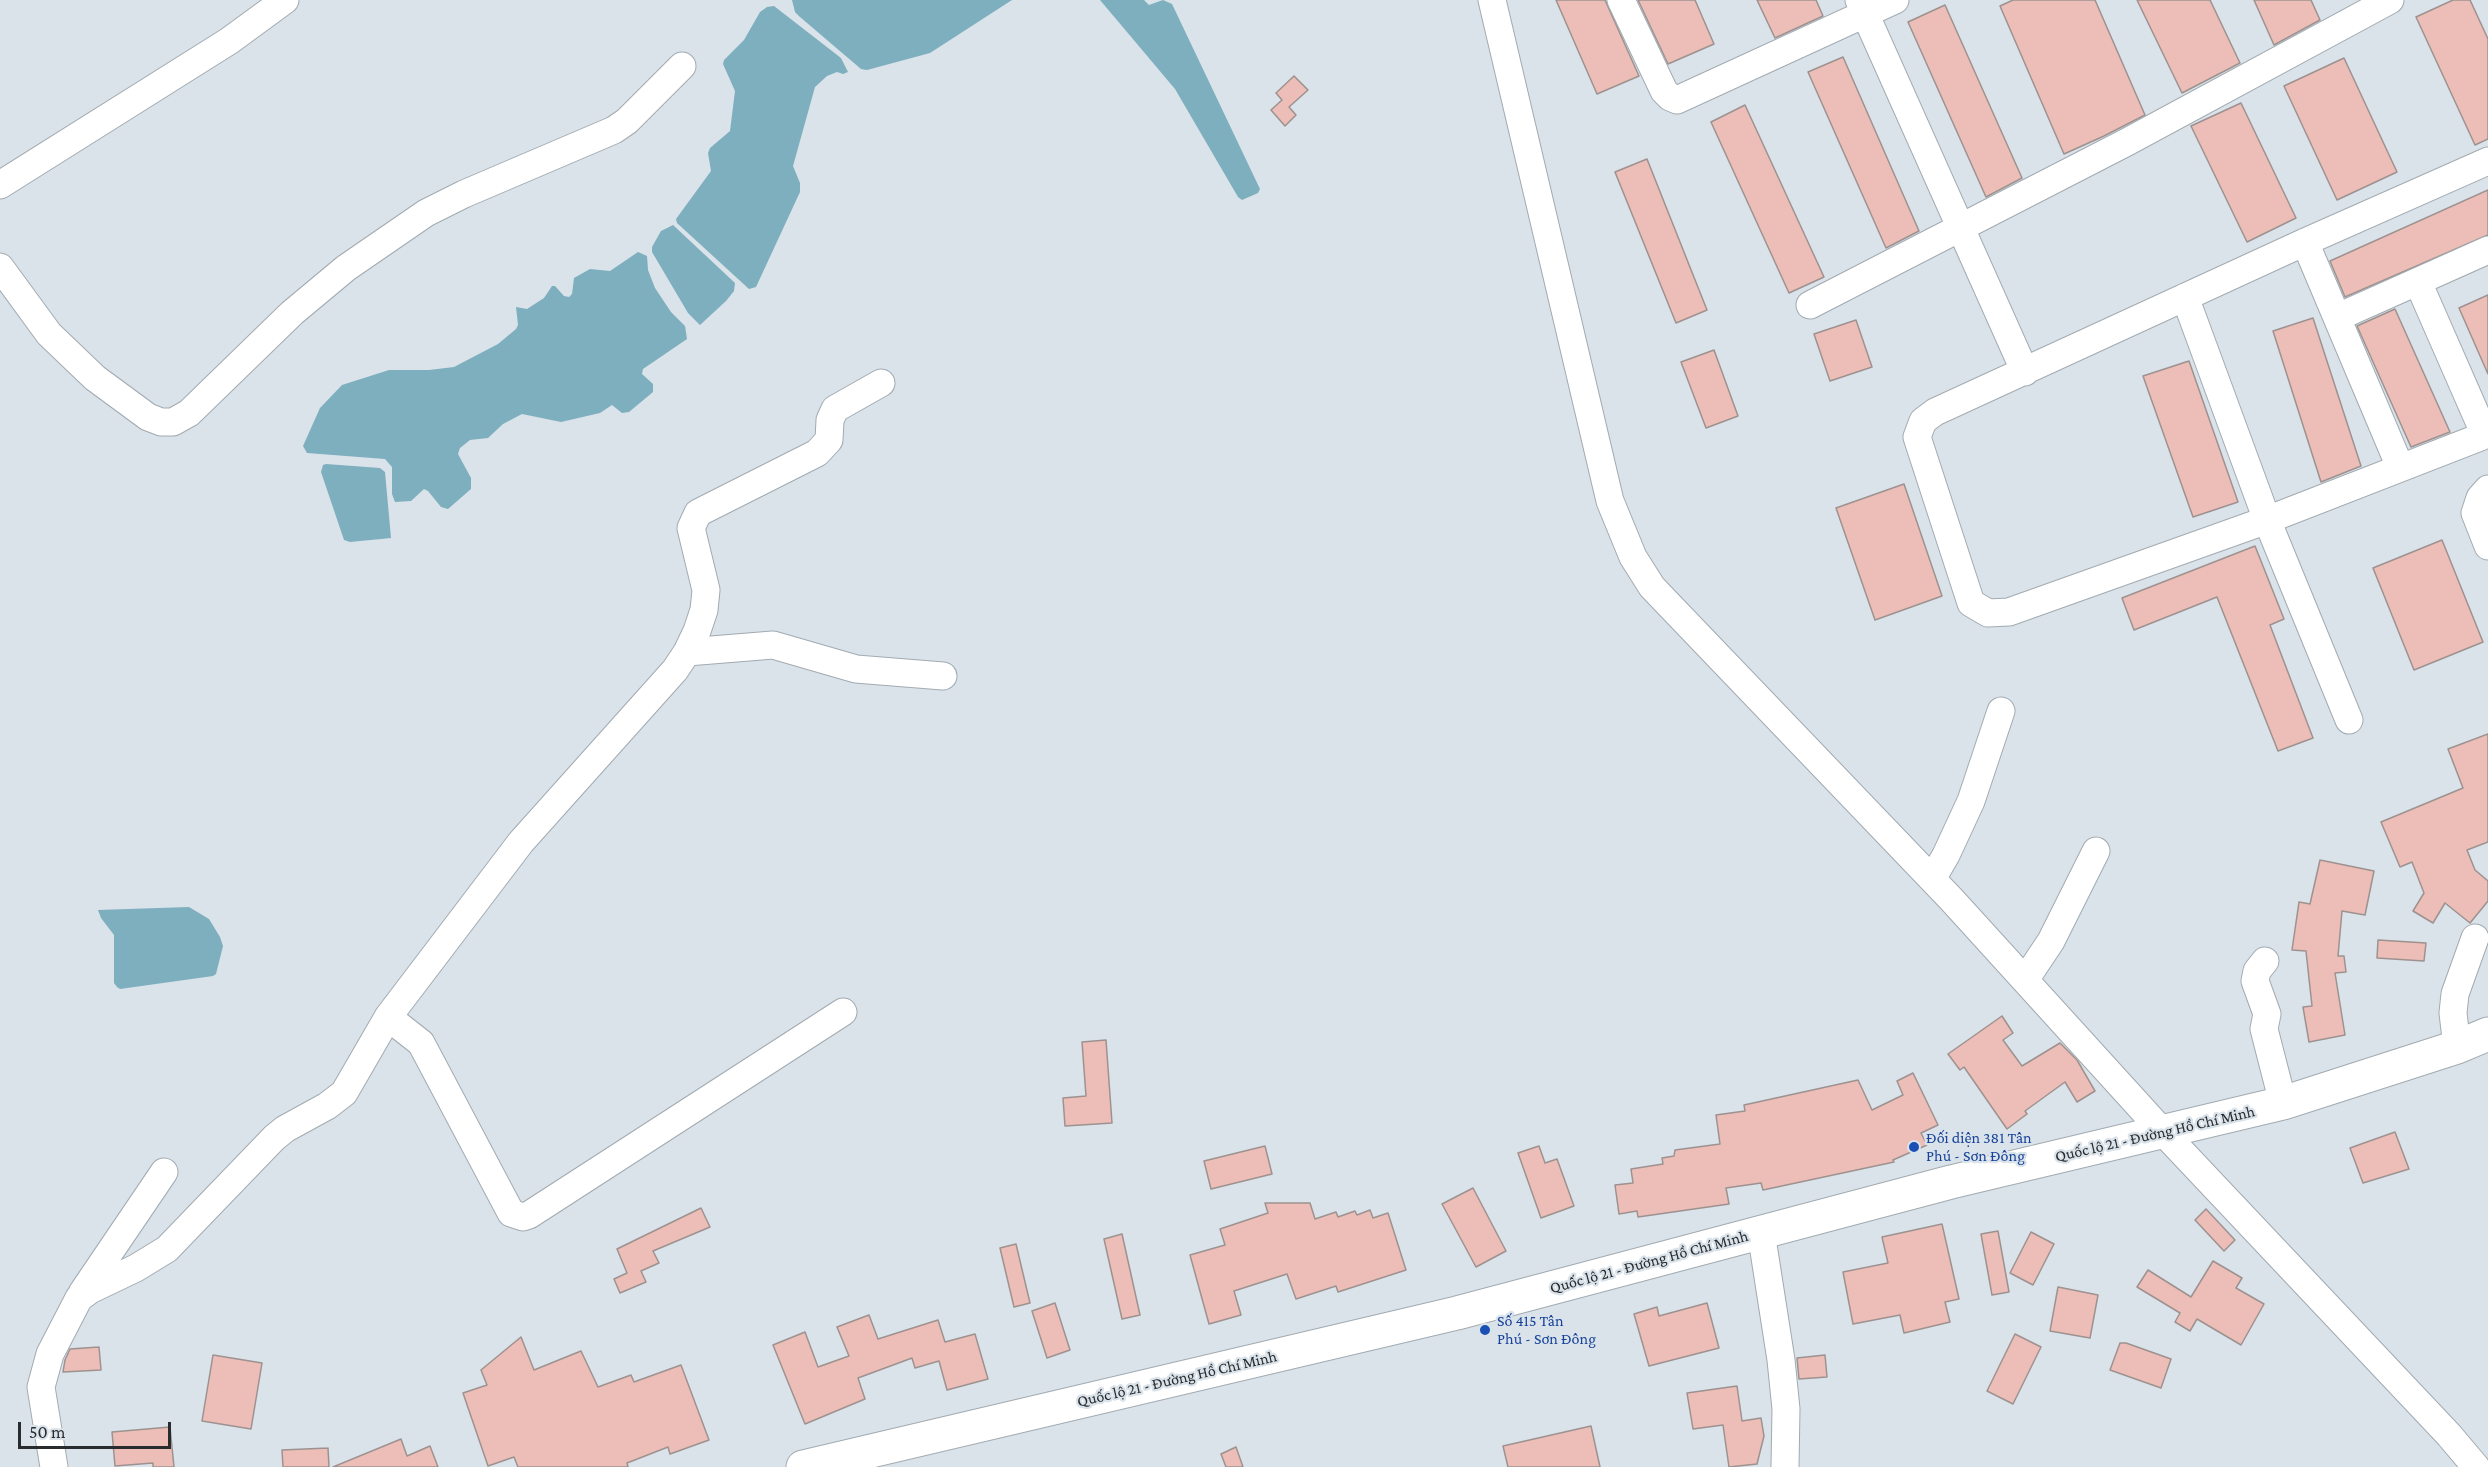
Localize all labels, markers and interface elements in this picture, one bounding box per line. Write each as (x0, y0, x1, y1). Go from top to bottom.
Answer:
street label: Quốc lộ 21 - Đường Hồ Chí Minh (2053, 1102, 2257, 1166)
place label: Đối diện 381 Tân Phú - Sơn Đông (1926, 1128, 2032, 1166)
marker: Đối diện 381 Tân Phú - Sơn Đông (1907, 1140, 1921, 1154)
street label: Quốc lộ 21 - Đường Hồ Chí Minh (1548, 1226, 1750, 1298)
place label: Số 415 Tân Phú - Sơn Đông (1497, 1311, 1596, 1349)
marker: Số 415 Tân Phú - Sơn Đông (1478, 1323, 1492, 1337)
street label: Quốc lộ 21 - Đường Hồ Chí Minh (1075, 1347, 1279, 1411)
scale bar (21, 1410, 174, 1448)
text: 50 m (29, 1422, 66, 1442)

